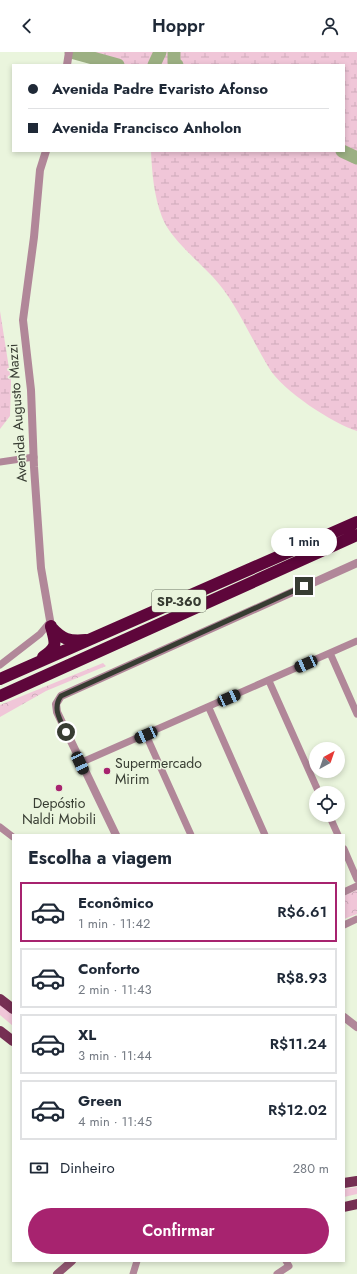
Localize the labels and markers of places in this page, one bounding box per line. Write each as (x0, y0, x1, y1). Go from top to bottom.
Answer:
place label: Supermercado Mirim (115, 753, 202, 789)
marker: Supermercado Mirim (102, 766, 112, 776)
marker: Depóstio Naldi Mobili (54, 783, 64, 793)
place label: Depóstio Naldi Mobili (22, 793, 96, 829)

